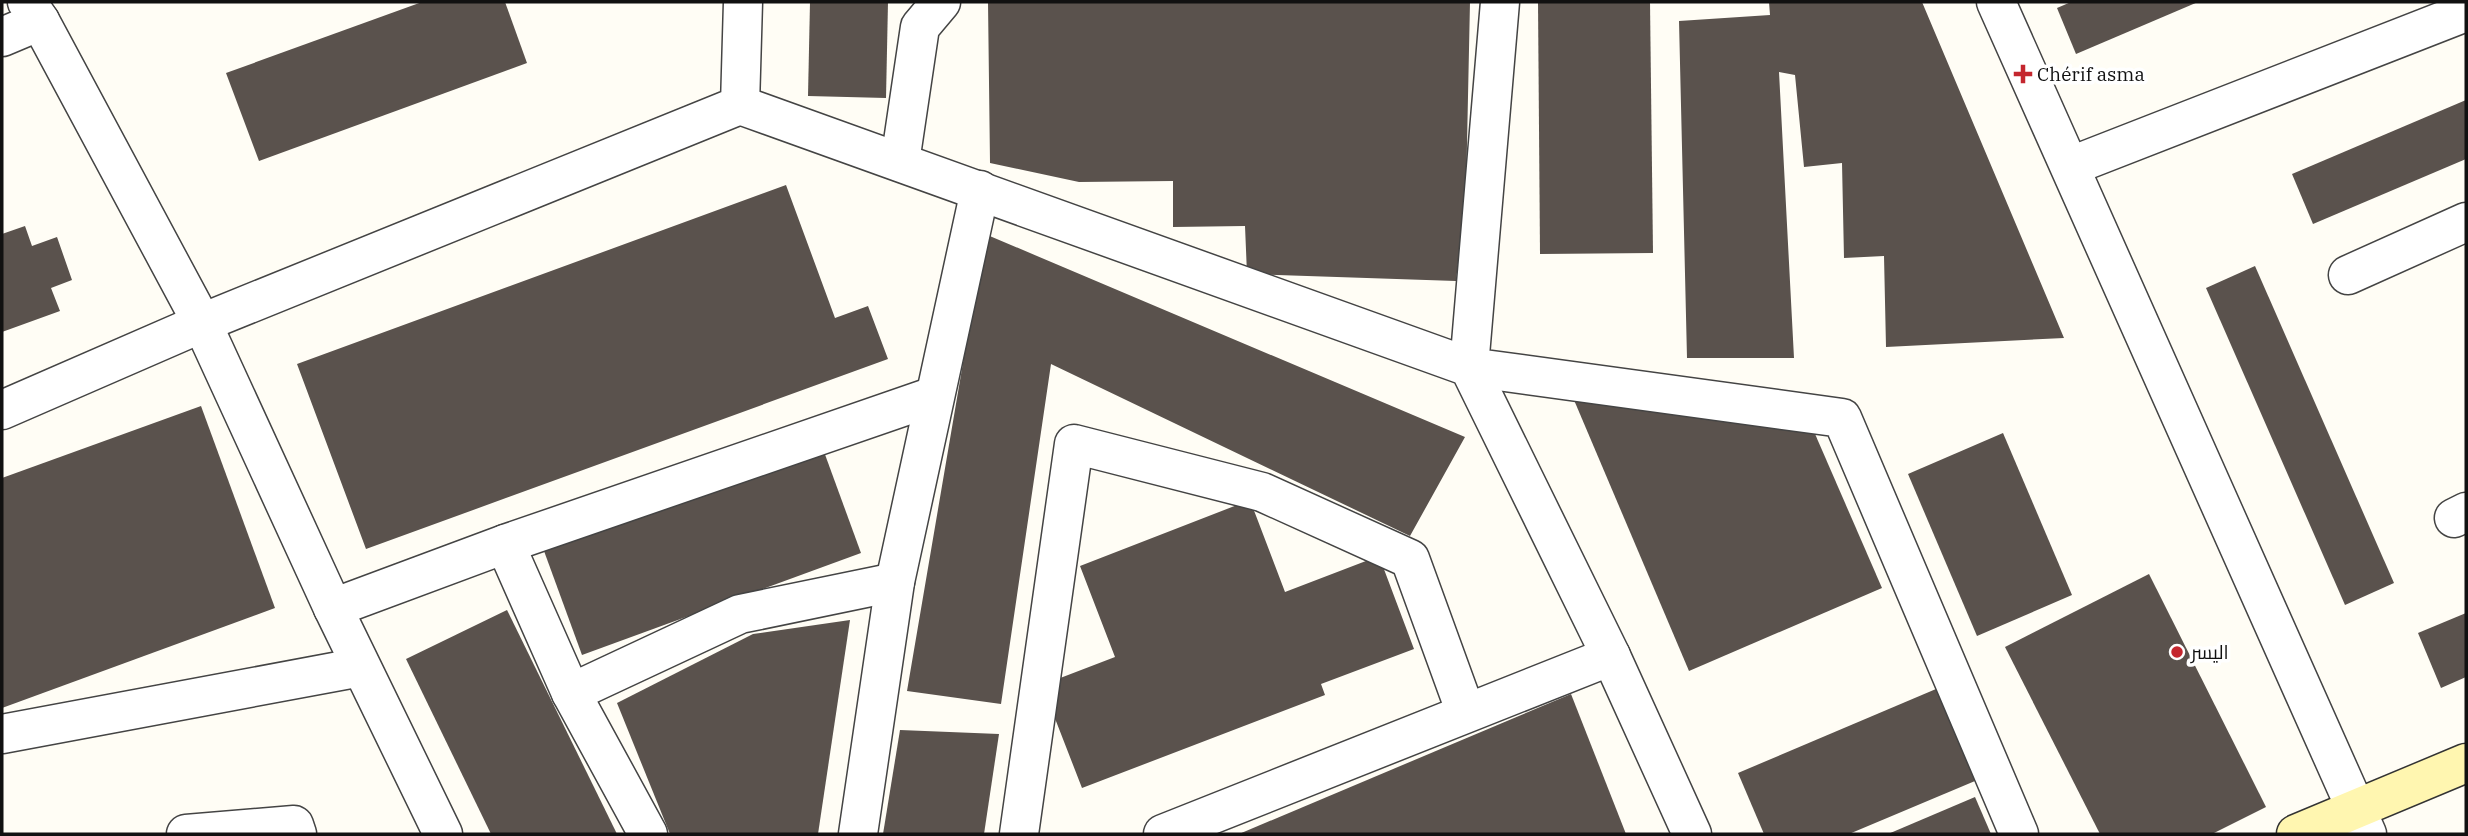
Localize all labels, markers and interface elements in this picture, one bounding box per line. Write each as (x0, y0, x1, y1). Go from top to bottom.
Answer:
place label: Chérif asma (2037, 62, 2145, 86)
marker: Chérif asma (2015, 66, 2031, 82)
place label: اليسر (2190, 640, 2229, 664)
marker: اليسر (2169, 644, 2185, 660)

